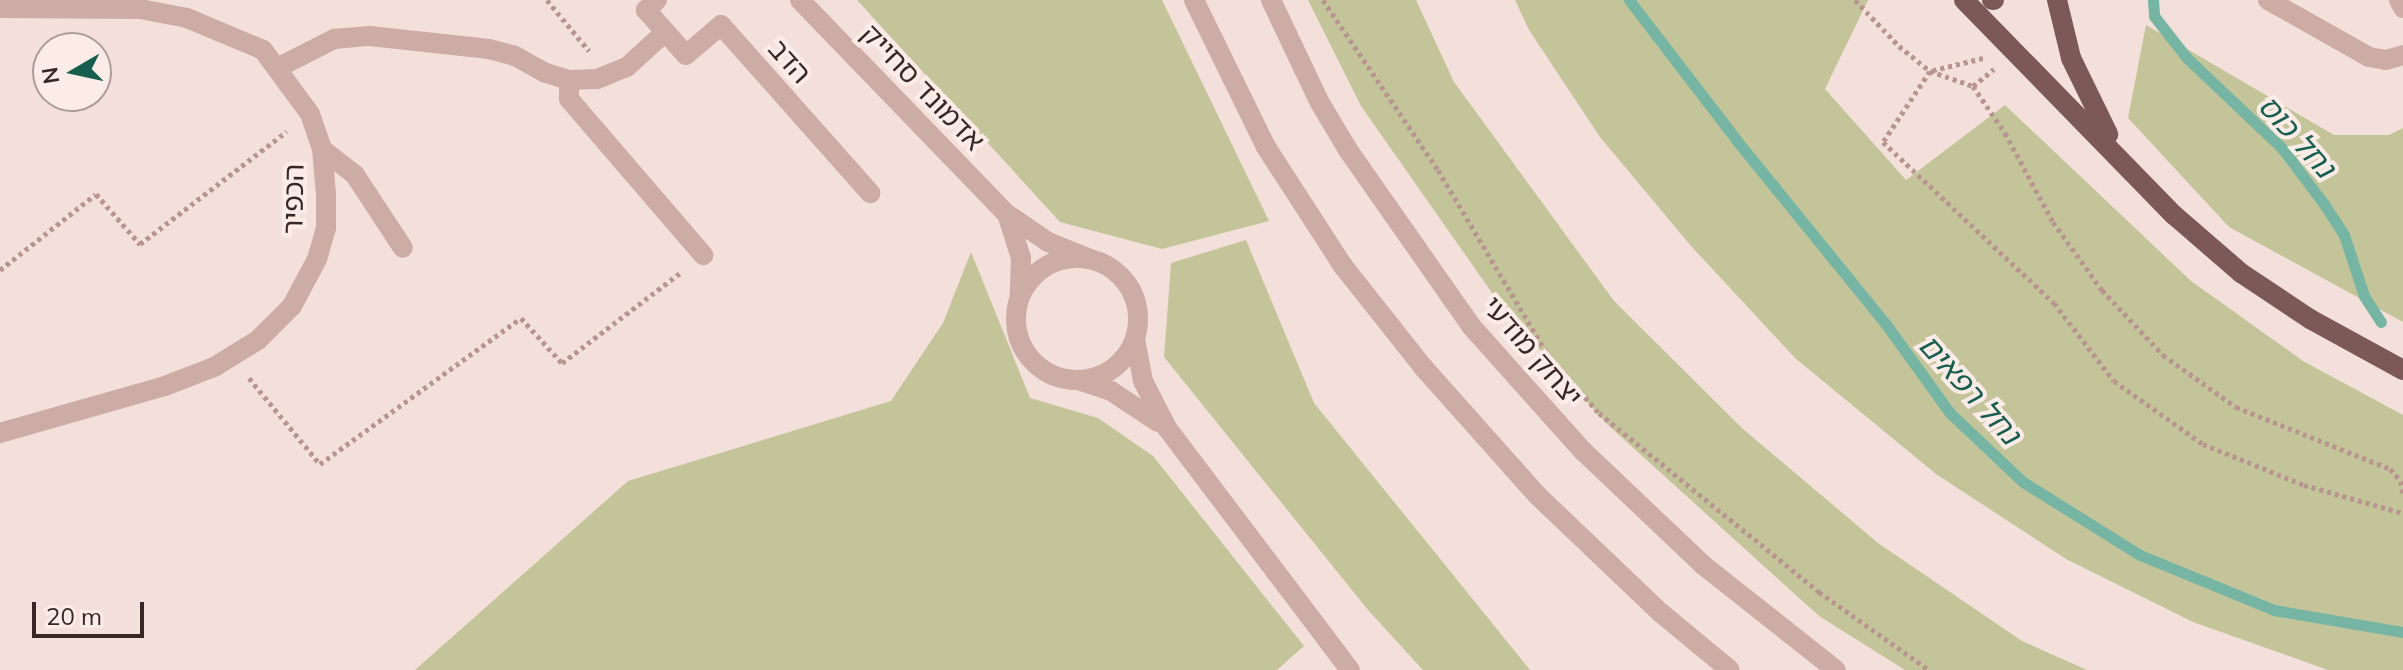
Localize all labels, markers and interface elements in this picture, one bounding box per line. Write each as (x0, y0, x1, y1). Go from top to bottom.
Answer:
street label: אדמונד סחייק (854, 17, 992, 157)
north arrow (32, 32, 112, 112)
street label: הדב (762, 32, 818, 90)
text: N (35, 65, 65, 86)
water label: נחל כוס (2251, 87, 2343, 185)
street label: הכפיר (276, 164, 310, 234)
street label: יצחק מודעי (1476, 289, 1590, 413)
water label: נחל רפאים (1911, 327, 2029, 451)
scale bar (36, 586, 148, 636)
text: 20 m (46, 601, 102, 631)

